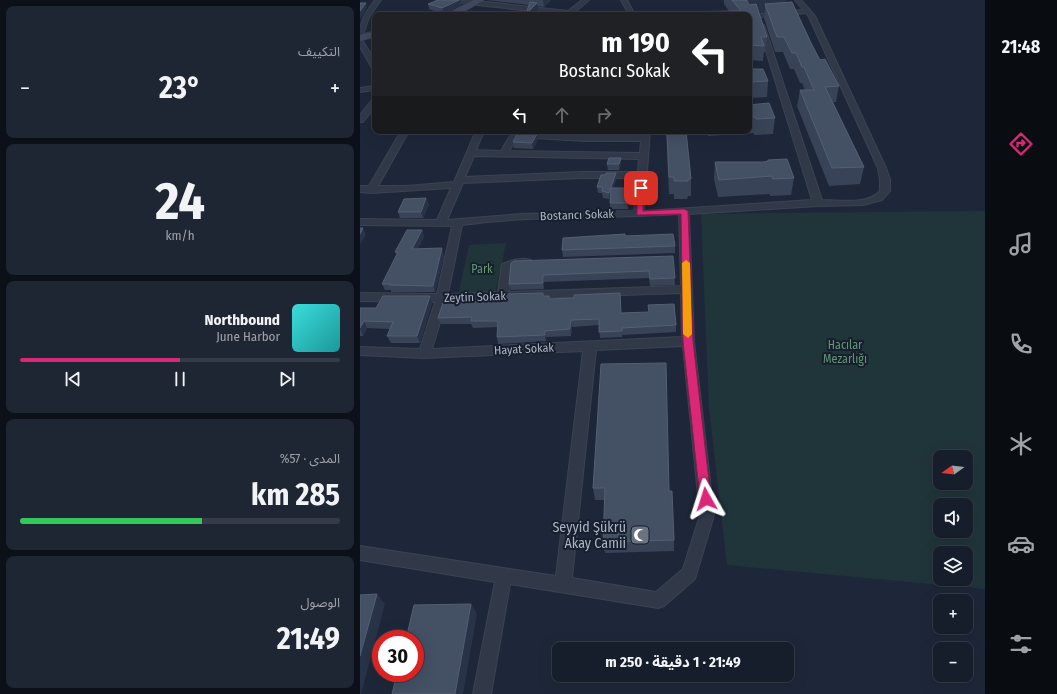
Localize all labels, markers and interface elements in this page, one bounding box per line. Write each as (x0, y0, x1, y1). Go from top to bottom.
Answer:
text: 190 m (601, 26, 670, 59)
icon: left (684, 28, 736, 80)
text: 21:48 (1002, 36, 1040, 58)
text: التكييف (298, 44, 340, 59)
text: Bostancı Sokak (559, 60, 670, 82)
text: 23° (159, 70, 201, 106)
text: − (20, 75, 30, 102)
text: + (330, 75, 340, 102)
icon: left (509, 104, 531, 126)
icon: ahead (551, 104, 573, 126)
icon: right (593, 104, 615, 126)
icon: directions (1007, 130, 1035, 158)
text: 24 (155, 170, 205, 233)
pin (624, 171, 658, 205)
icon: arrive (630, 177, 652, 199)
street label: Bostancı Sokak (540, 207, 615, 223)
text: km/h (166, 228, 195, 243)
icon: music (1007, 230, 1035, 258)
park label: Park (471, 262, 493, 276)
street label: Zeytin Sokak (444, 289, 507, 305)
text: Northbound (204, 311, 280, 329)
text: June Harbor (216, 329, 280, 344)
icon: phone (1007, 330, 1035, 358)
park label: Hacılar Mezarlığı (823, 338, 867, 366)
street label: Hayat Sokak (494, 340, 555, 358)
icon: previous (62, 368, 84, 390)
icon: pause (169, 368, 191, 390)
icon: next (276, 368, 298, 390)
icon: climate (1007, 430, 1035, 458)
north arrow (933, 450, 973, 490)
map controls (933, 450, 973, 682)
text: المدى · 57% (280, 451, 340, 466)
text: 285 km (251, 477, 340, 513)
position arrow (685, 478, 727, 520)
button: sound (933, 498, 973, 538)
place label: Seyyid Şükrü Akay Camii (552, 519, 626, 552)
mosque icon: Seyyid Şükrü Akay Camii (629, 524, 651, 546)
icon: car (1007, 530, 1035, 558)
button: layers (933, 546, 973, 586)
button: + (933, 594, 973, 634)
text: الوصول (300, 595, 340, 610)
text: 21:49 (277, 621, 340, 657)
speed limit sign: 30 (372, 630, 424, 682)
icon: filters (1007, 630, 1035, 658)
button: − (933, 642, 973, 682)
text: 21:49 · 1 دقيقة · 250 m (605, 653, 741, 671)

